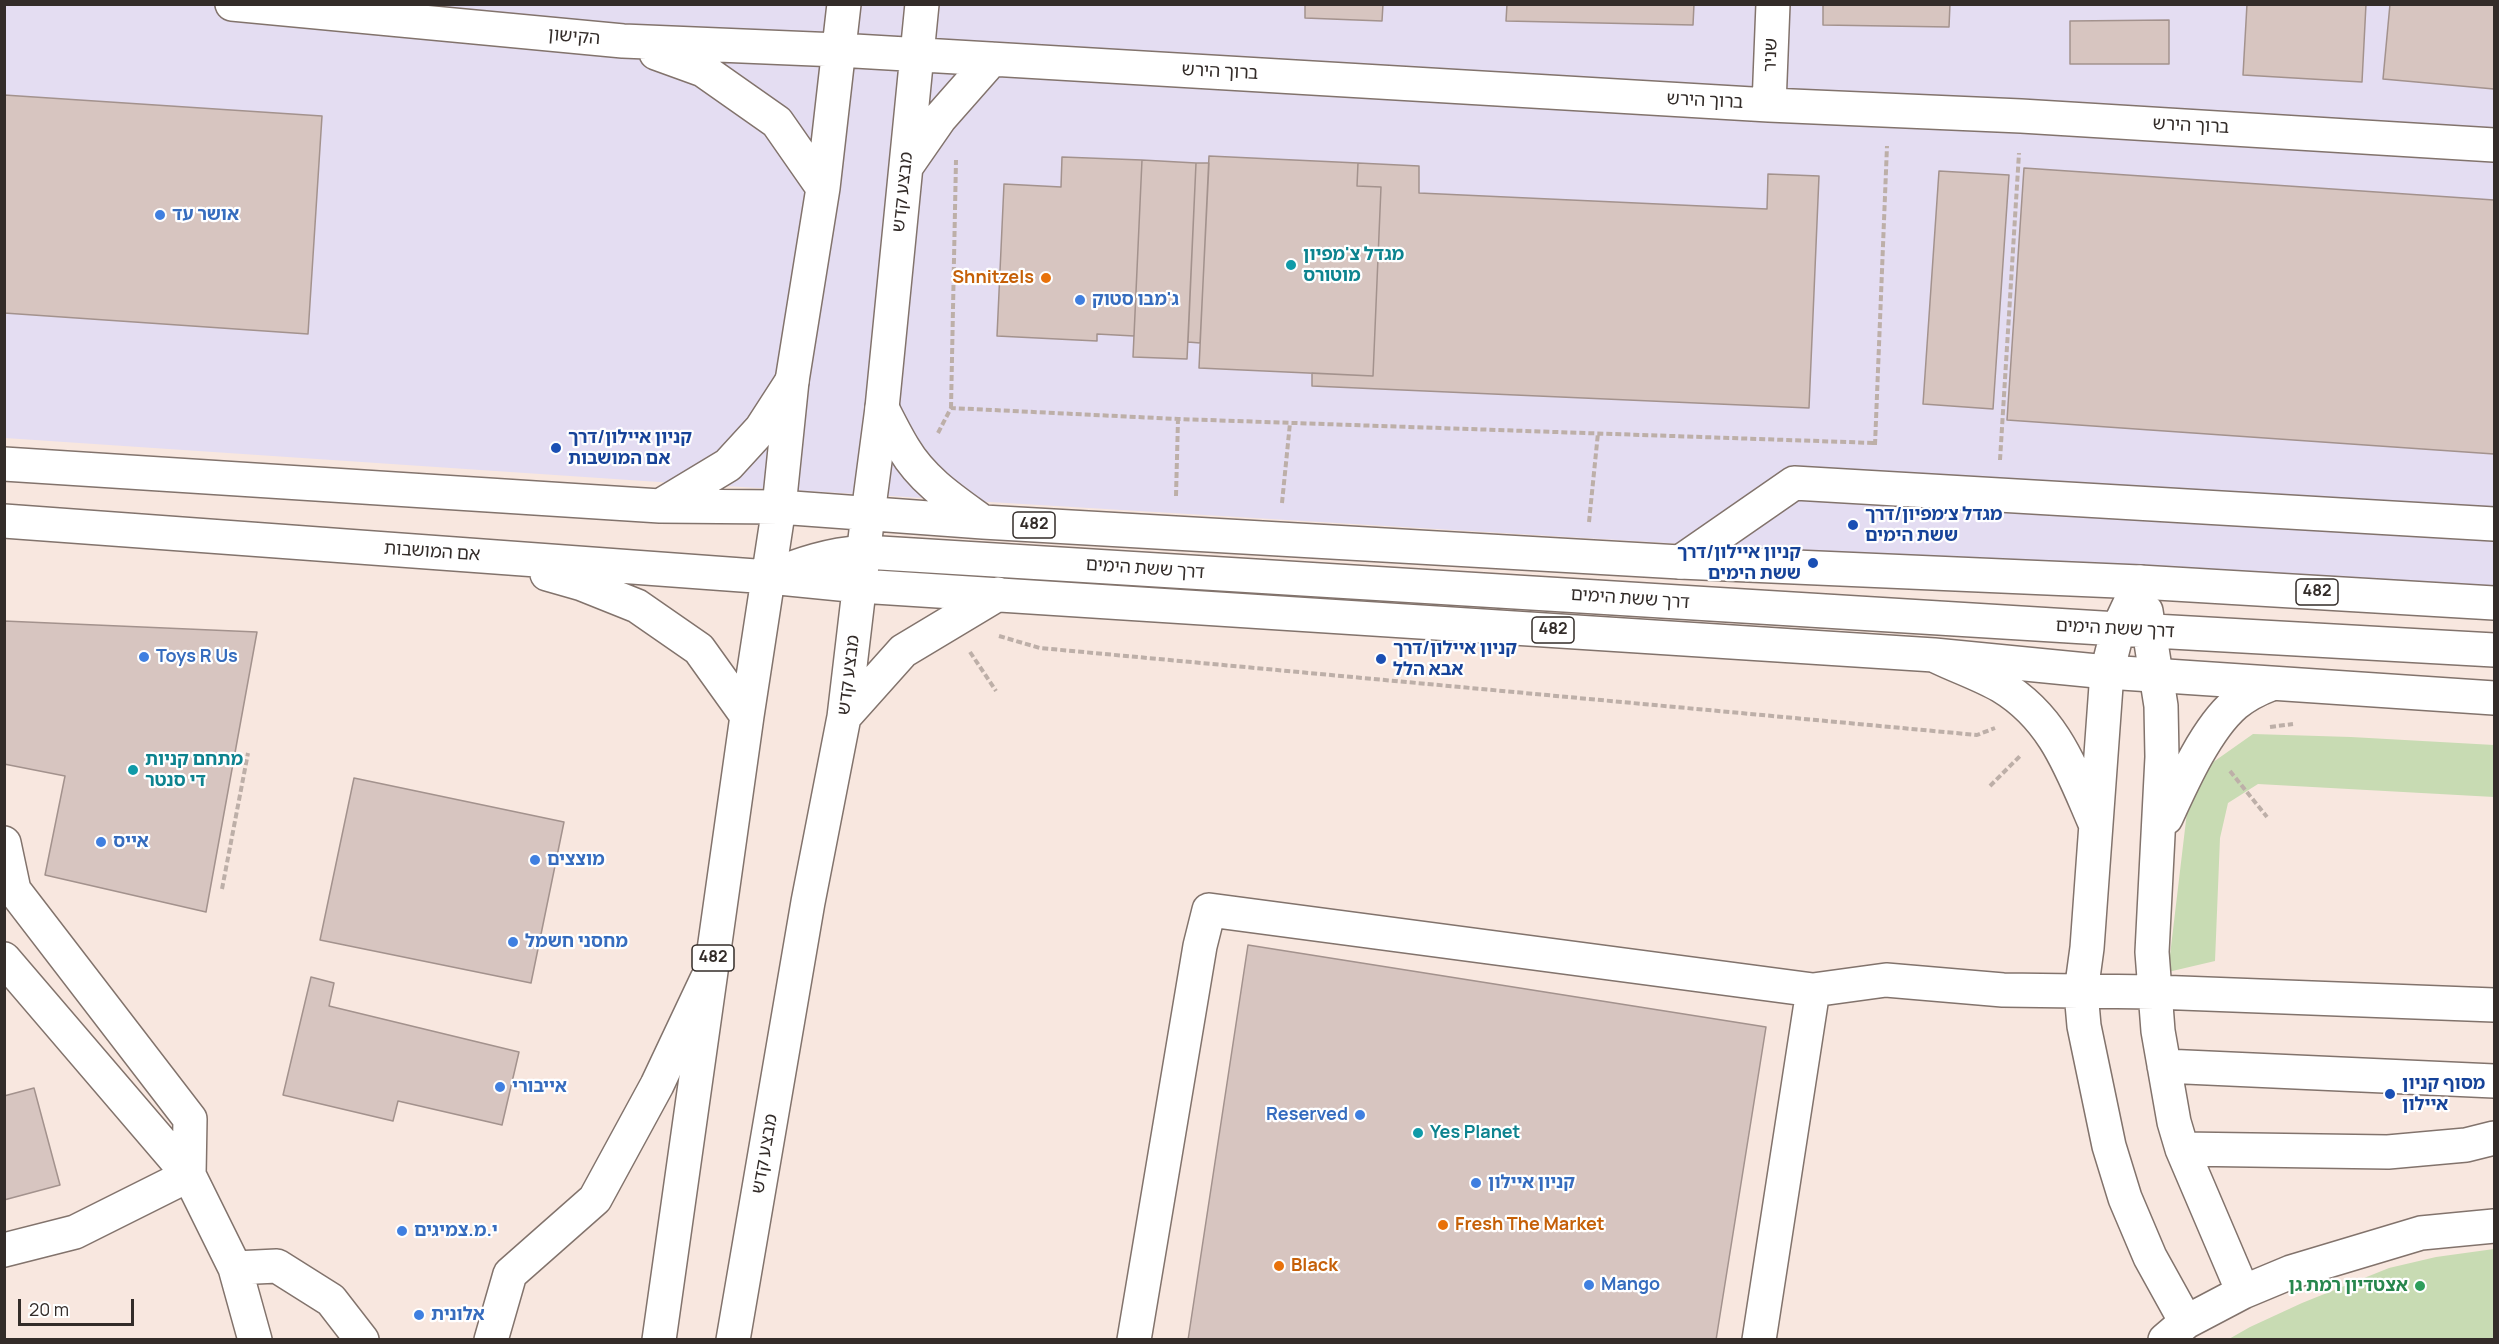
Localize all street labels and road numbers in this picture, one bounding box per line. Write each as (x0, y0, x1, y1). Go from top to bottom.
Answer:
street label: הקישון (547, 24, 601, 50)
street label: שניר (1760, 38, 1782, 72)
street label: ברוך הירש (1181, 59, 1259, 85)
street label: ברוך הירש (1666, 88, 1744, 114)
street label: ברוך הירש (2152, 113, 2230, 139)
street label: מבצע קדש (888, 151, 918, 233)
road number: 482 (1013, 512, 1055, 538)
street label: אם המושבות (383, 538, 481, 566)
street label: דרך ששת הימים (1085, 554, 1205, 584)
road number: 482 (2296, 579, 2338, 605)
street label: דרך ששת הימים (1570, 584, 1690, 614)
street label: דרך ששת הימים (2055, 615, 2175, 643)
road number: 482 (1532, 617, 1574, 643)
street label: מבצע קדש (833, 634, 865, 716)
road number: 482 (692, 945, 734, 971)
street label: מבצע קדש (747, 1112, 783, 1196)

